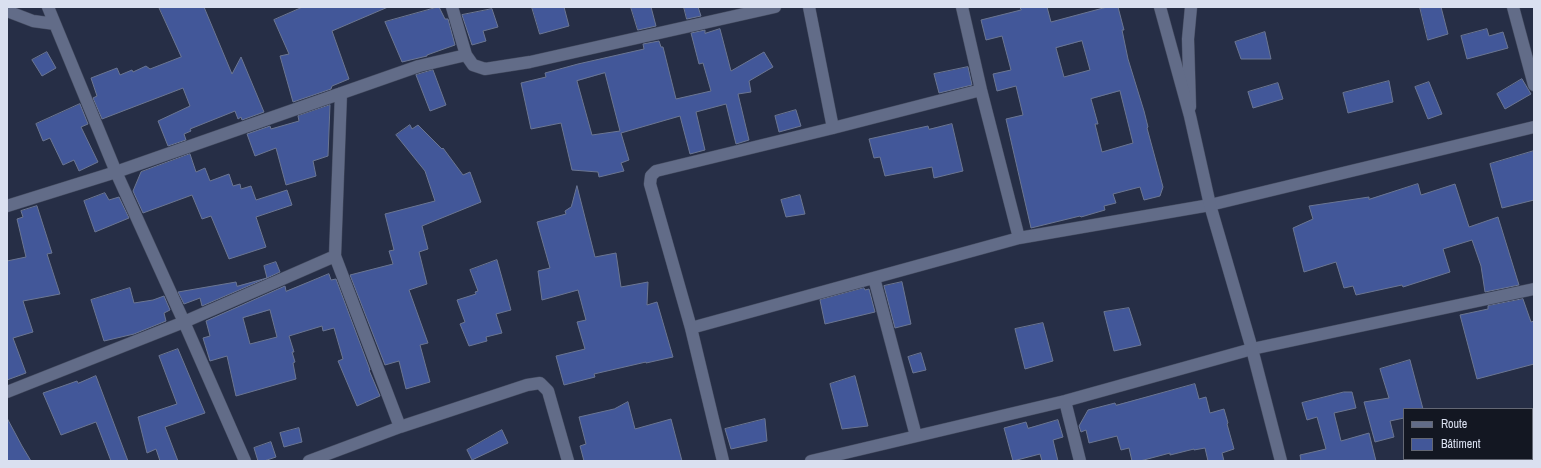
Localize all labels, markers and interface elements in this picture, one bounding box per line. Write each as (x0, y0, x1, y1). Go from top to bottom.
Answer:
legend (1403, 408, 1533, 460)
text: Route (1441, 416, 1467, 432)
text: Bâtiment (1441, 436, 1480, 452)

